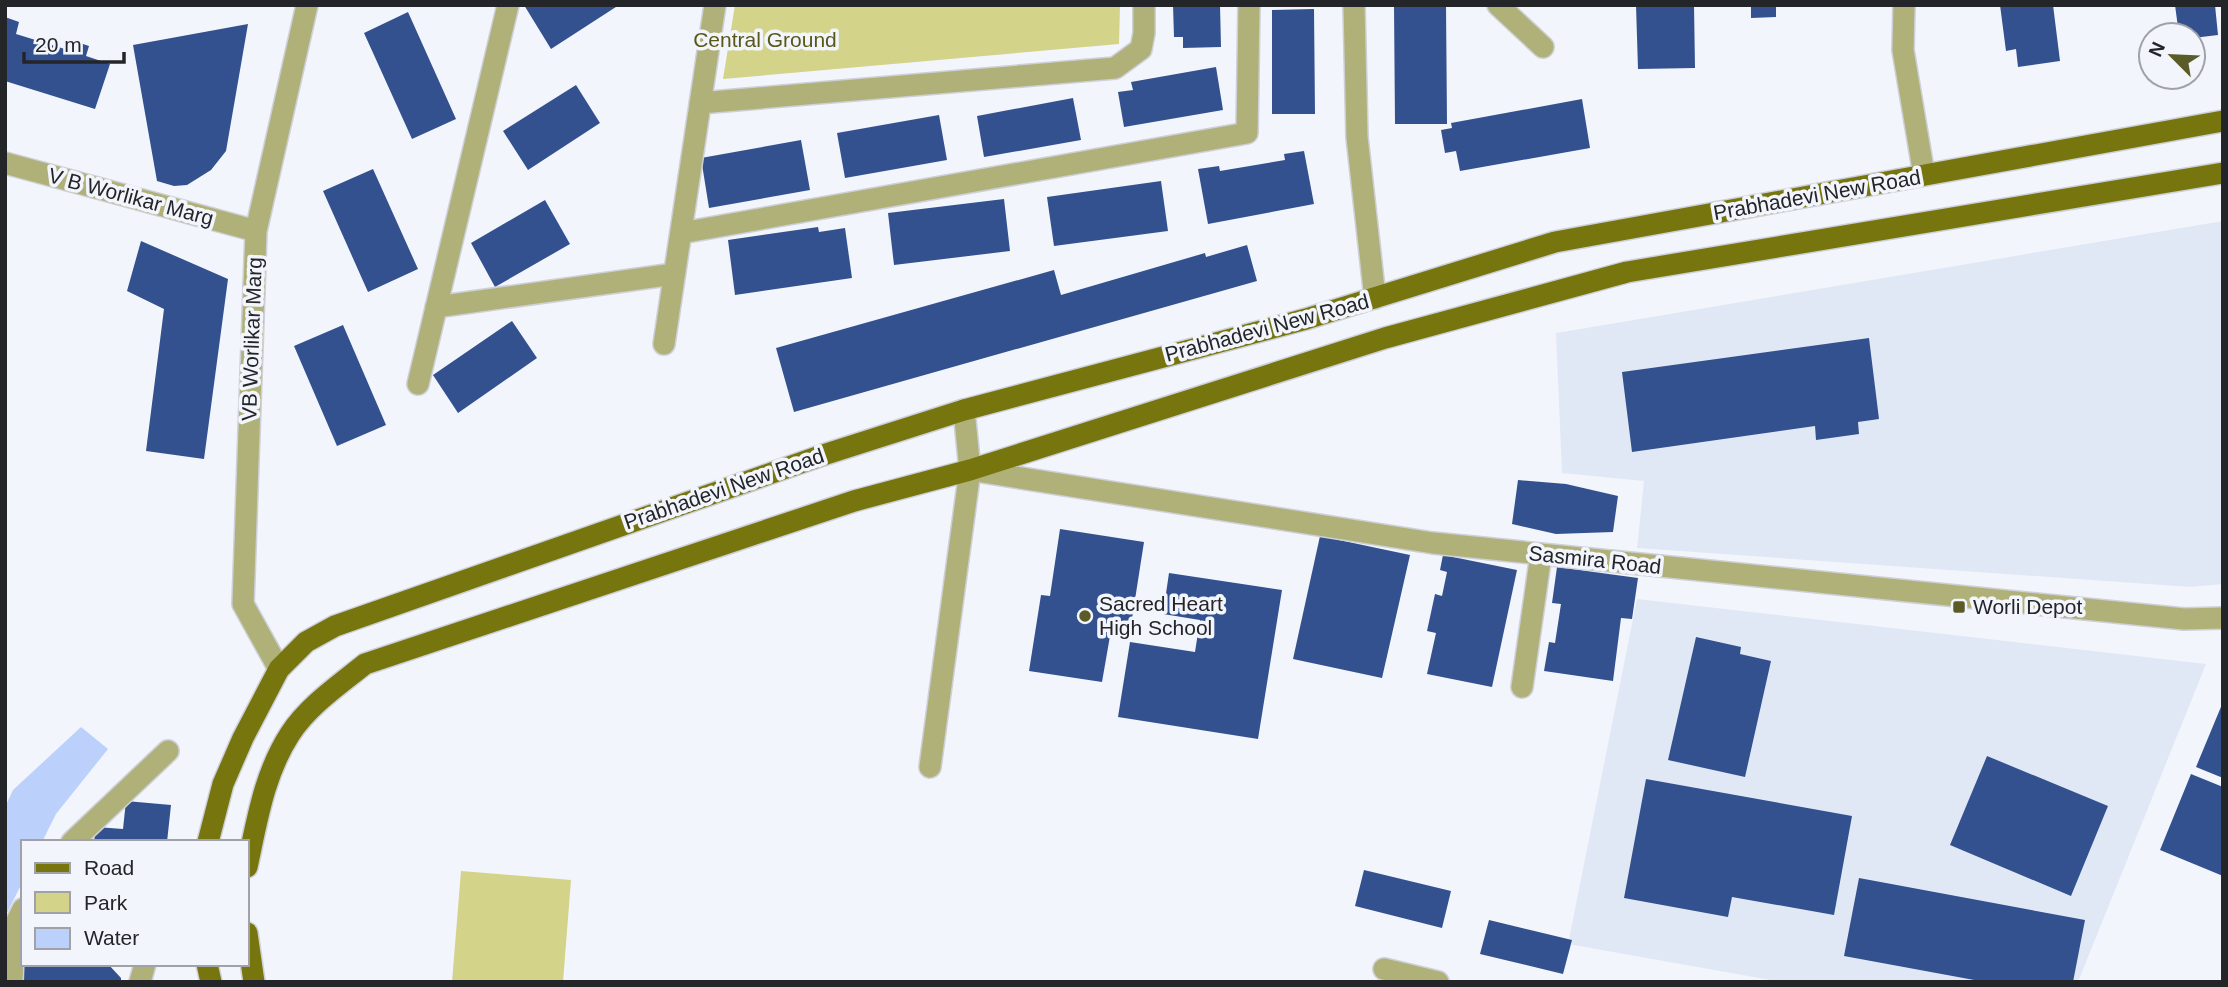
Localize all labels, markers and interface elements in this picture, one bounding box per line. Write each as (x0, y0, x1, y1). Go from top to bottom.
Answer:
scale bar (24, 21, 124, 65)
north arrow (2137, 21, 2207, 91)
park label: Central Ground (693, 28, 837, 51)
text: 20 m (35, 33, 82, 56)
text: N (2145, 39, 2169, 60)
street label: V B Worlikar Marg (46, 163, 216, 230)
street label: Prabhadevi New Road (1711, 165, 1922, 224)
street label: VB Worlikar Marg (237, 257, 266, 421)
street label: Prabhadevi New Road (1162, 289, 1371, 366)
street label: Prabhadevi New Road (621, 443, 827, 534)
street label: Sasmira Road (1528, 541, 1662, 578)
place label: Sacred Heart High School (1099, 592, 1223, 639)
place label: Worli Depot (1973, 595, 2082, 618)
marker: Worli Depot (1951, 599, 1967, 615)
marker: Sacred Heart High School (1077, 608, 1093, 624)
legend (21, 840, 248, 966)
text: Road (84, 856, 134, 879)
text: Park (84, 891, 128, 914)
text: Water (84, 926, 139, 949)

